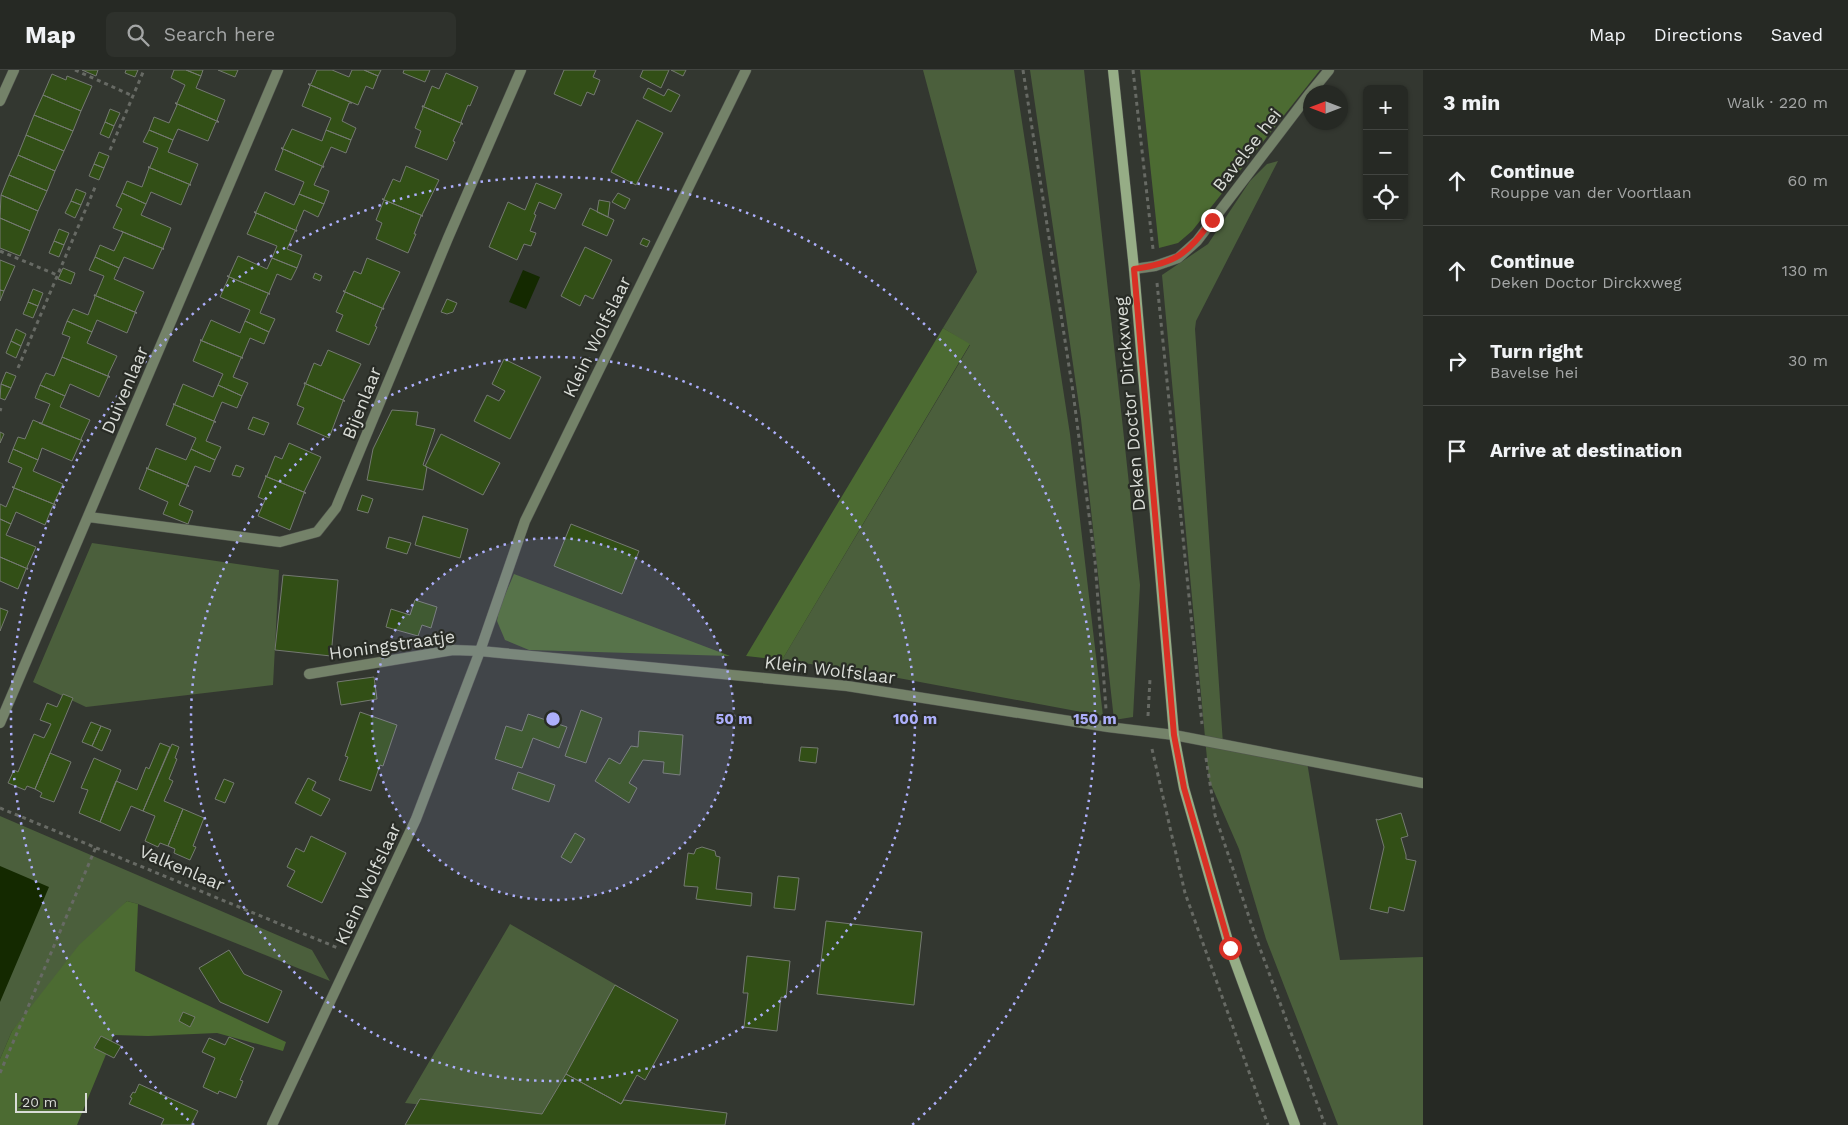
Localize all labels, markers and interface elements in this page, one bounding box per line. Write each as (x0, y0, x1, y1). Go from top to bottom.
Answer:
search box (106, 12, 456, 57)
text: Map (25, 21, 76, 49)
icon: search (124, 21, 152, 49)
text: Search here (164, 23, 275, 46)
text: Map (1589, 24, 1626, 45)
text: Directions (1654, 24, 1743, 45)
text: Saved (1771, 24, 1823, 45)
north arrow (1303, 85, 1348, 130)
map controls (1363, 85, 1408, 220)
button: + (1363, 85, 1408, 130)
text: 3 min (1443, 90, 1500, 115)
text: Walk · 220 m (1727, 93, 1828, 112)
street label: Bavelse hei (1208, 104, 1285, 195)
button: − (1363, 130, 1408, 175)
text: Continue (1490, 160, 1574, 183)
icon: ahead (1443, 167, 1471, 195)
text: 60 m (1788, 171, 1828, 190)
button: locate (1363, 175, 1408, 220)
text: Rouppe van der Voortlaan (1490, 183, 1692, 202)
route end (1201, 209, 1224, 232)
text: Continue (1490, 250, 1574, 273)
icon: ahead (1443, 257, 1471, 285)
text: 130 m (1782, 261, 1828, 280)
street label: Klein Wolfslaar (558, 273, 635, 401)
text: Deken Doctor Dirckxweg (1490, 273, 1682, 292)
street label: Deken Doctor Dirckxweg (1110, 295, 1149, 512)
text: Turn right (1490, 340, 1583, 363)
street label: Duivenlaar (97, 343, 152, 437)
icon: right (1443, 347, 1471, 375)
text: 30 m (1788, 351, 1828, 370)
text: Bavelse hei (1490, 363, 1578, 382)
street label: Bijenlaar (338, 364, 386, 442)
icon: arrive (1443, 437, 1471, 465)
text: Arrive at destination (1490, 439, 1682, 462)
street label: Honingstraatje (327, 625, 456, 664)
street label: Klein Wolfslaar (763, 651, 897, 688)
centre of rings (544, 710, 562, 728)
text: 50 m (716, 710, 752, 728)
text: 100 m (893, 710, 937, 728)
text: 150 m (1073, 710, 1117, 728)
street label: Klein Wolfslaar (330, 819, 405, 948)
street label: Valkenlaar (136, 840, 228, 895)
route start (1219, 937, 1242, 960)
scale bar (15, 1090, 88, 1113)
text: 20 m (22, 1094, 57, 1110)

